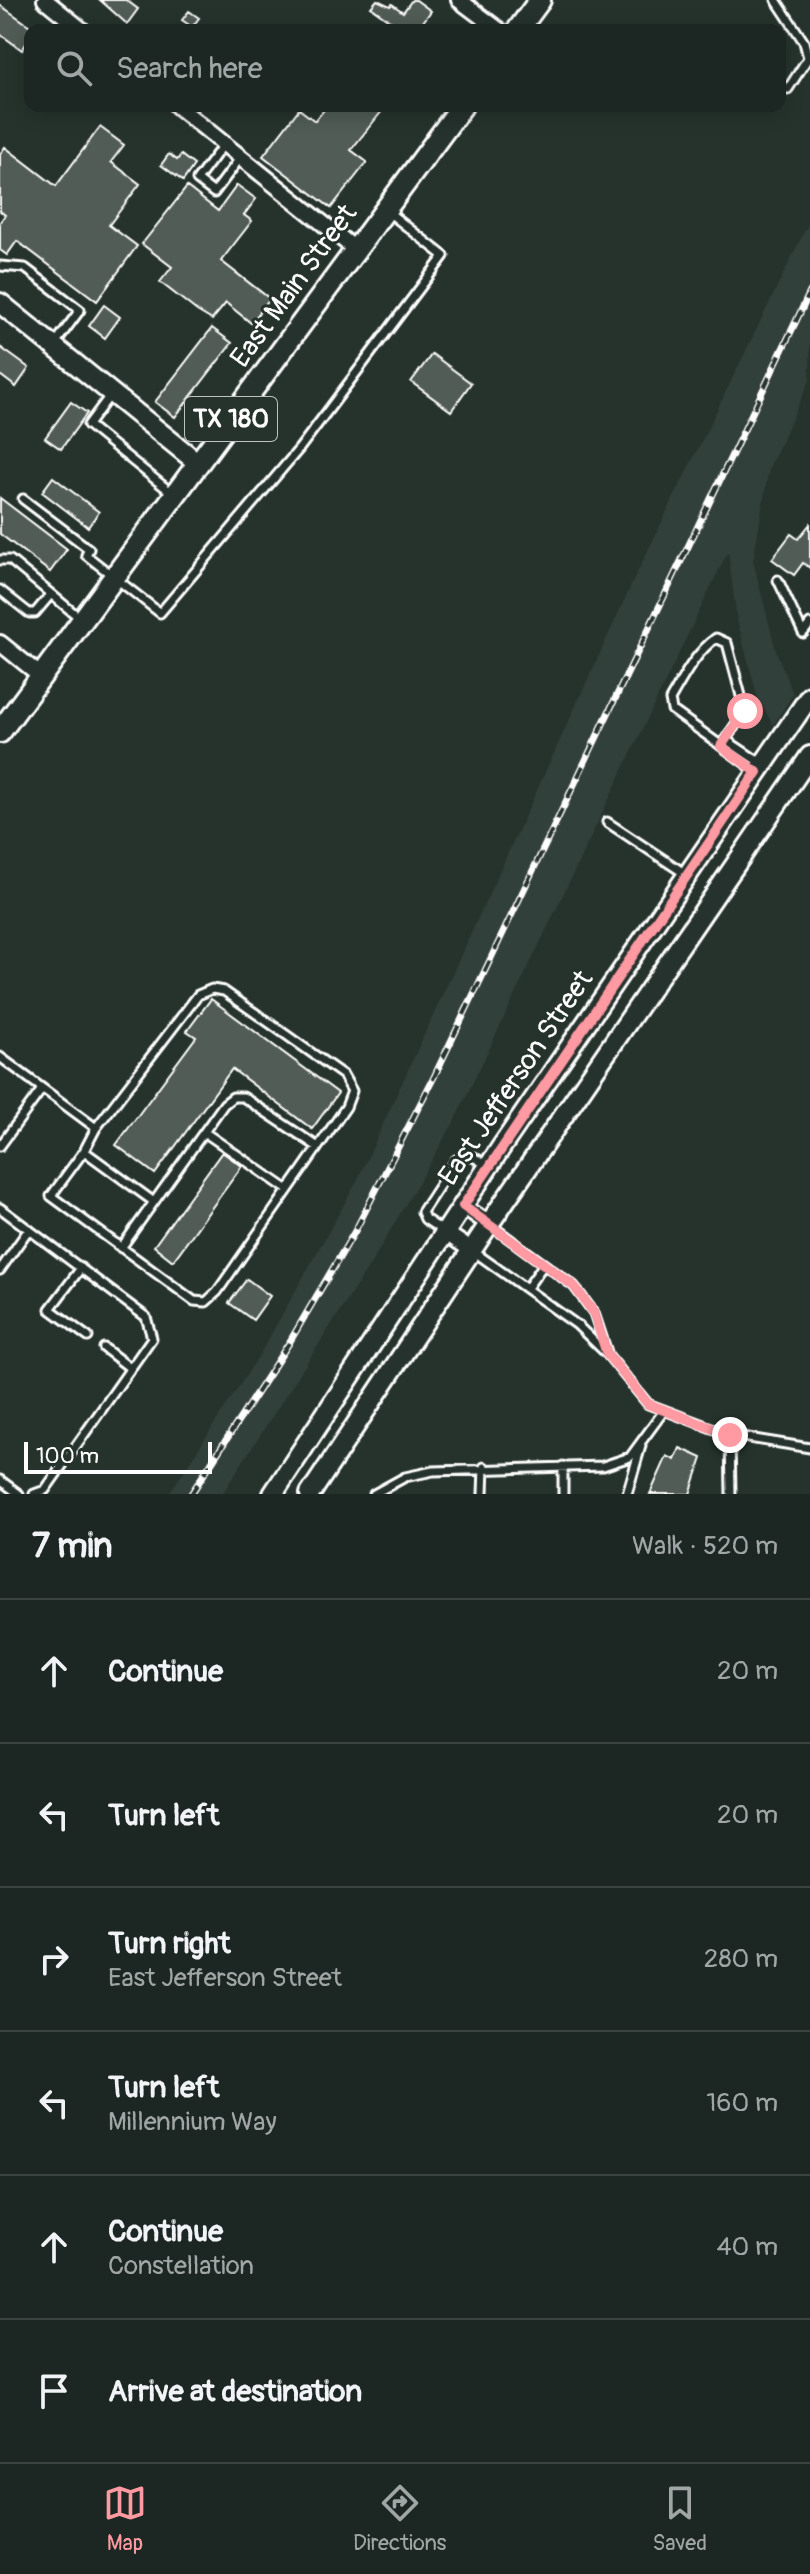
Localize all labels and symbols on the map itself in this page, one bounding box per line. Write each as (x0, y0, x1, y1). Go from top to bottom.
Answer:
street label: East Main Street (223, 197, 365, 374)
road number: TX 180 (185, 397, 277, 441)
route start (727, 693, 763, 729)
street label: East Jefferson Street (431, 963, 601, 1192)
route end (712, 1417, 748, 1453)
scale bar (24, 1438, 212, 1474)

